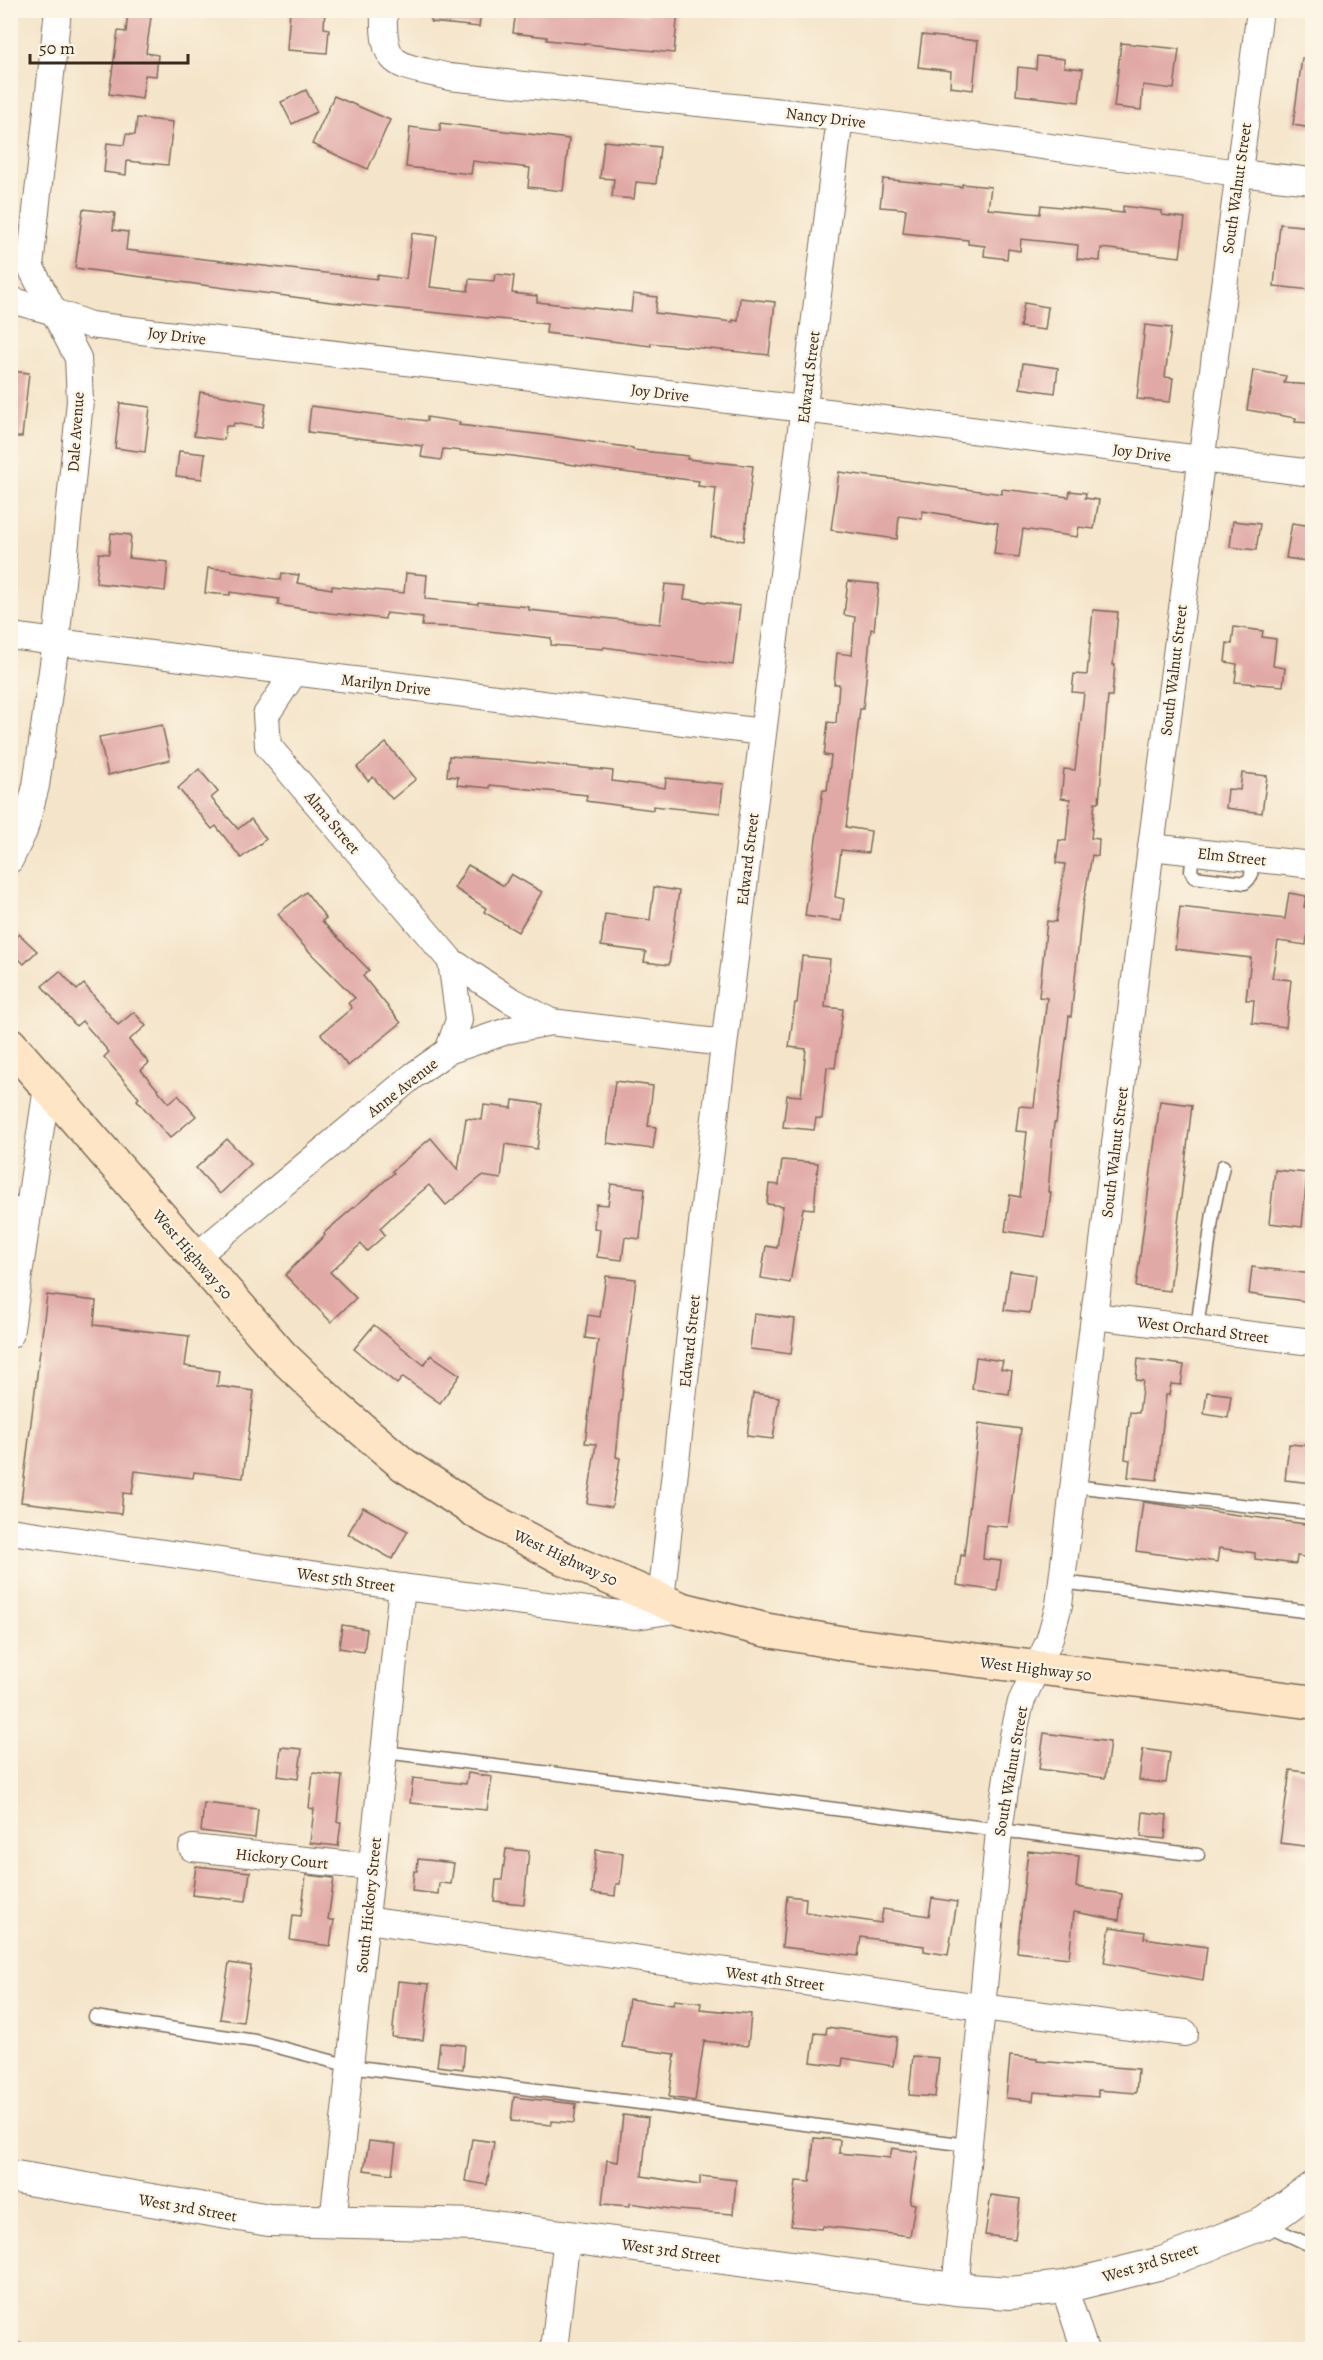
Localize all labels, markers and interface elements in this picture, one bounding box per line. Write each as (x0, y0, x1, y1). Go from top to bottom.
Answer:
scale bar (30, 27, 188, 65)
text: 50 m (39, 36, 75, 60)
street label: Nancy Drive (785, 102, 867, 134)
street label: South Walnut Street (1217, 121, 1257, 255)
street label: Joy Drive (146, 322, 207, 350)
street label: Edward Street (792, 330, 826, 425)
street label: Joy Drive (629, 379, 690, 407)
street label: Dale Avenue (62, 391, 90, 473)
street label: Joy Drive (1111, 439, 1172, 467)
street label: South Walnut Street (1155, 603, 1193, 737)
street label: Marilyn Drive (340, 669, 432, 701)
street label: Alma Street (299, 786, 365, 859)
street label: Edward Street (731, 812, 765, 907)
street label: Elm Street (1196, 842, 1267, 872)
street label: Anne Avenue (362, 1053, 443, 1123)
street label: South Walnut Street (1096, 1085, 1134, 1219)
street label: West Highway 50 (146, 1204, 237, 1304)
street label: Edward Street (674, 1294, 706, 1389)
street label: West Orchard Street (1135, 1311, 1270, 1349)
street label: West Highway 50 (509, 1524, 621, 1592)
street label: West 5th Street (294, 1562, 396, 1598)
street label: West Highway 50 (978, 1651, 1093, 1687)
street label: South Walnut Street (989, 1704, 1033, 1838)
street label: South Hickory Street (351, 1836, 387, 1974)
street label: Hickory Court (234, 1843, 329, 1875)
street label: West 4th Street (723, 1961, 826, 1997)
street label: West 3rd Street (136, 2188, 239, 2227)
street label: West 3rd Street (619, 2233, 722, 2269)
street label: West 3rd Street (1099, 2238, 1201, 2288)

